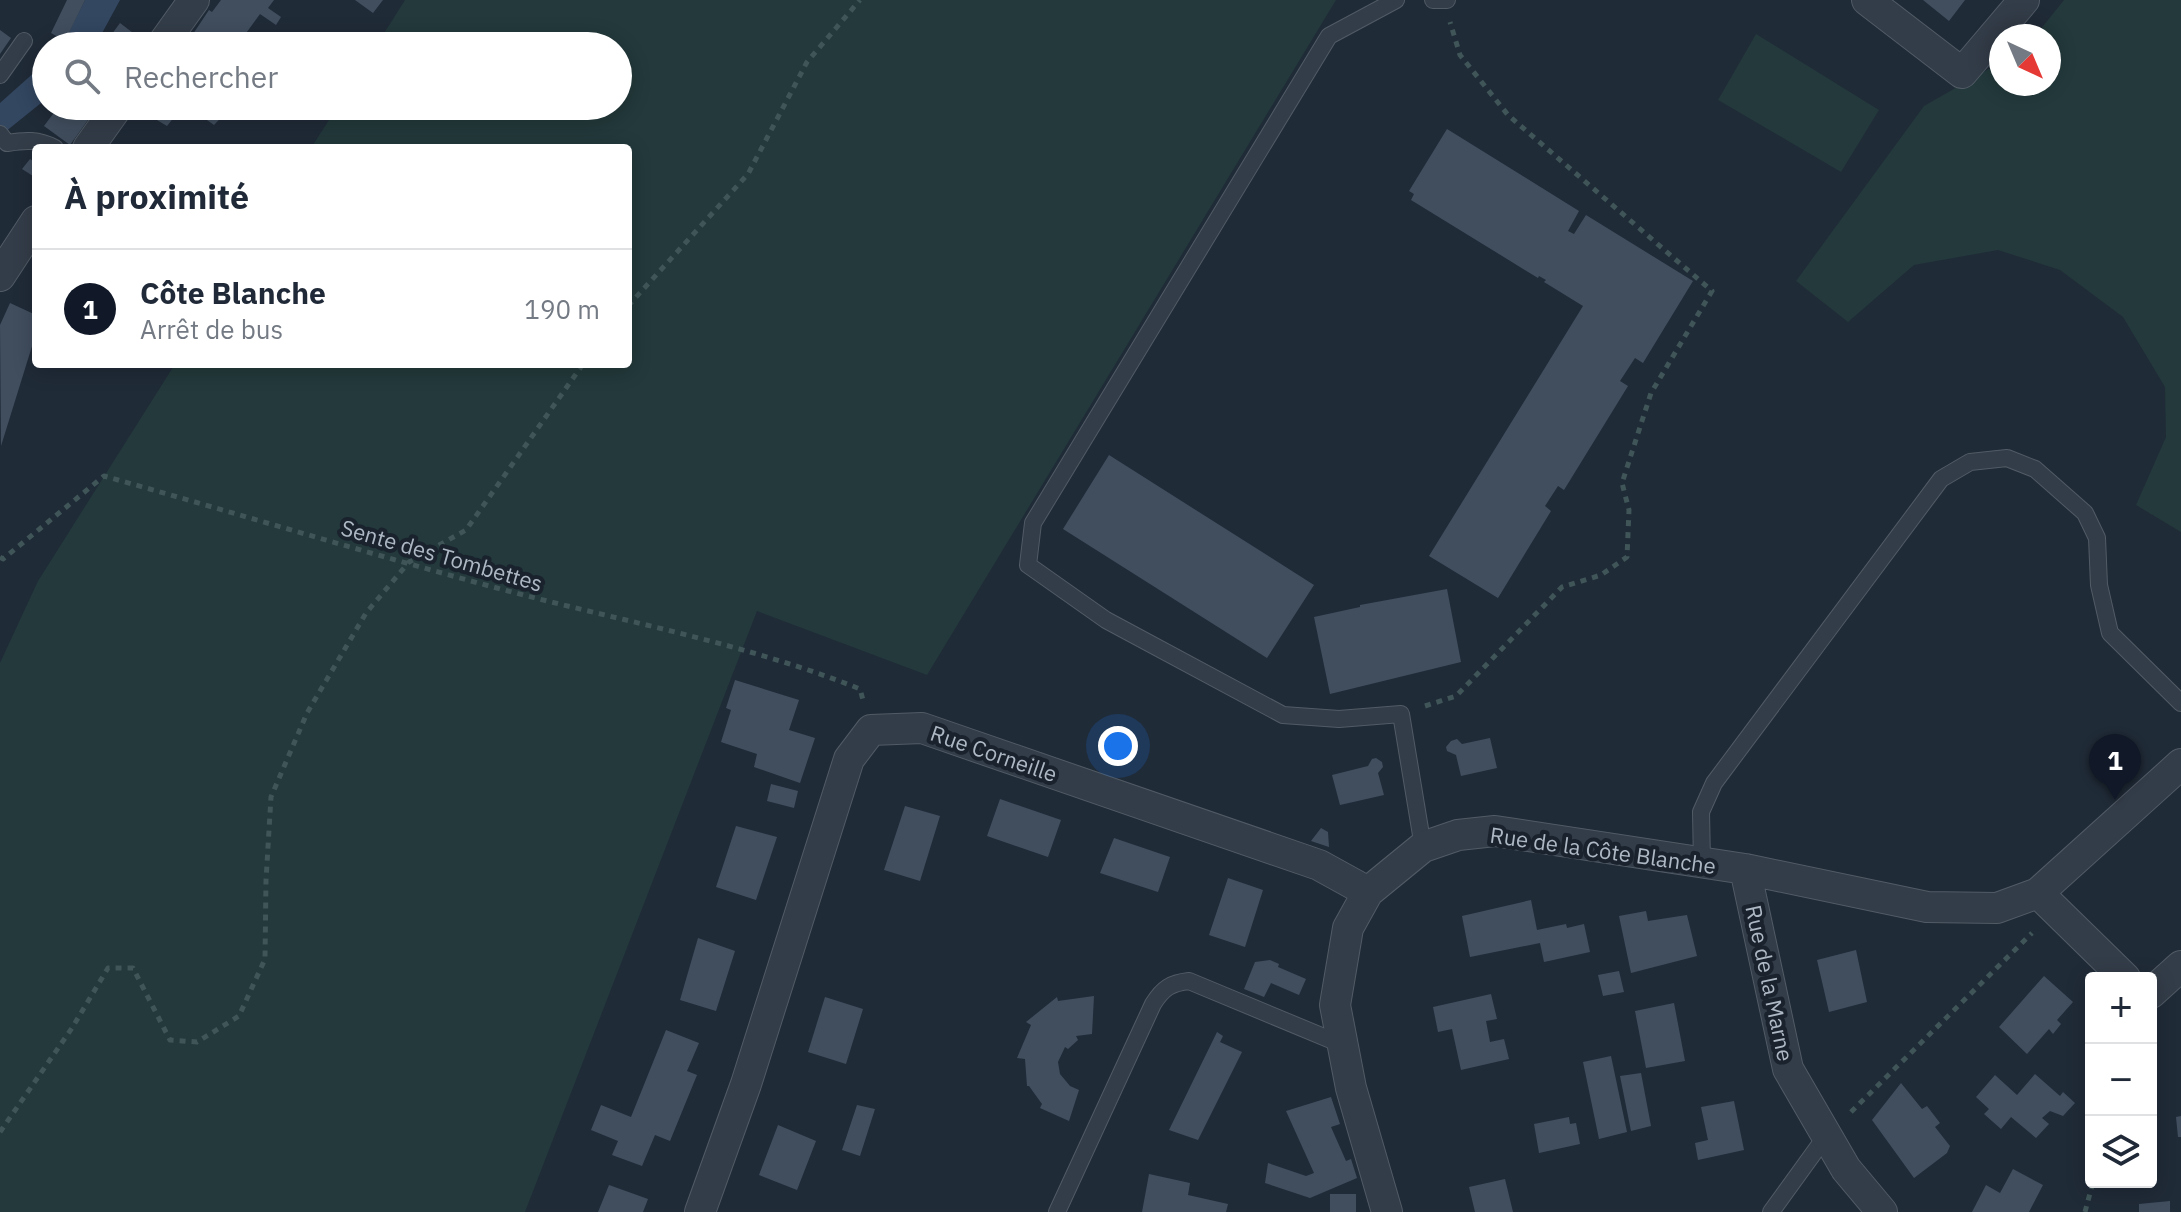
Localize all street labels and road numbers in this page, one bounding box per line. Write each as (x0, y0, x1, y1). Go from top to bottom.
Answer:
street label: Sente des Tombettes (338, 512, 546, 598)
street label: Rue Corneille (927, 718, 1061, 788)
street label: Rue de la Côte Blanche (1488, 820, 1718, 880)
street label: Rue de la Marne (1739, 902, 1801, 1064)

